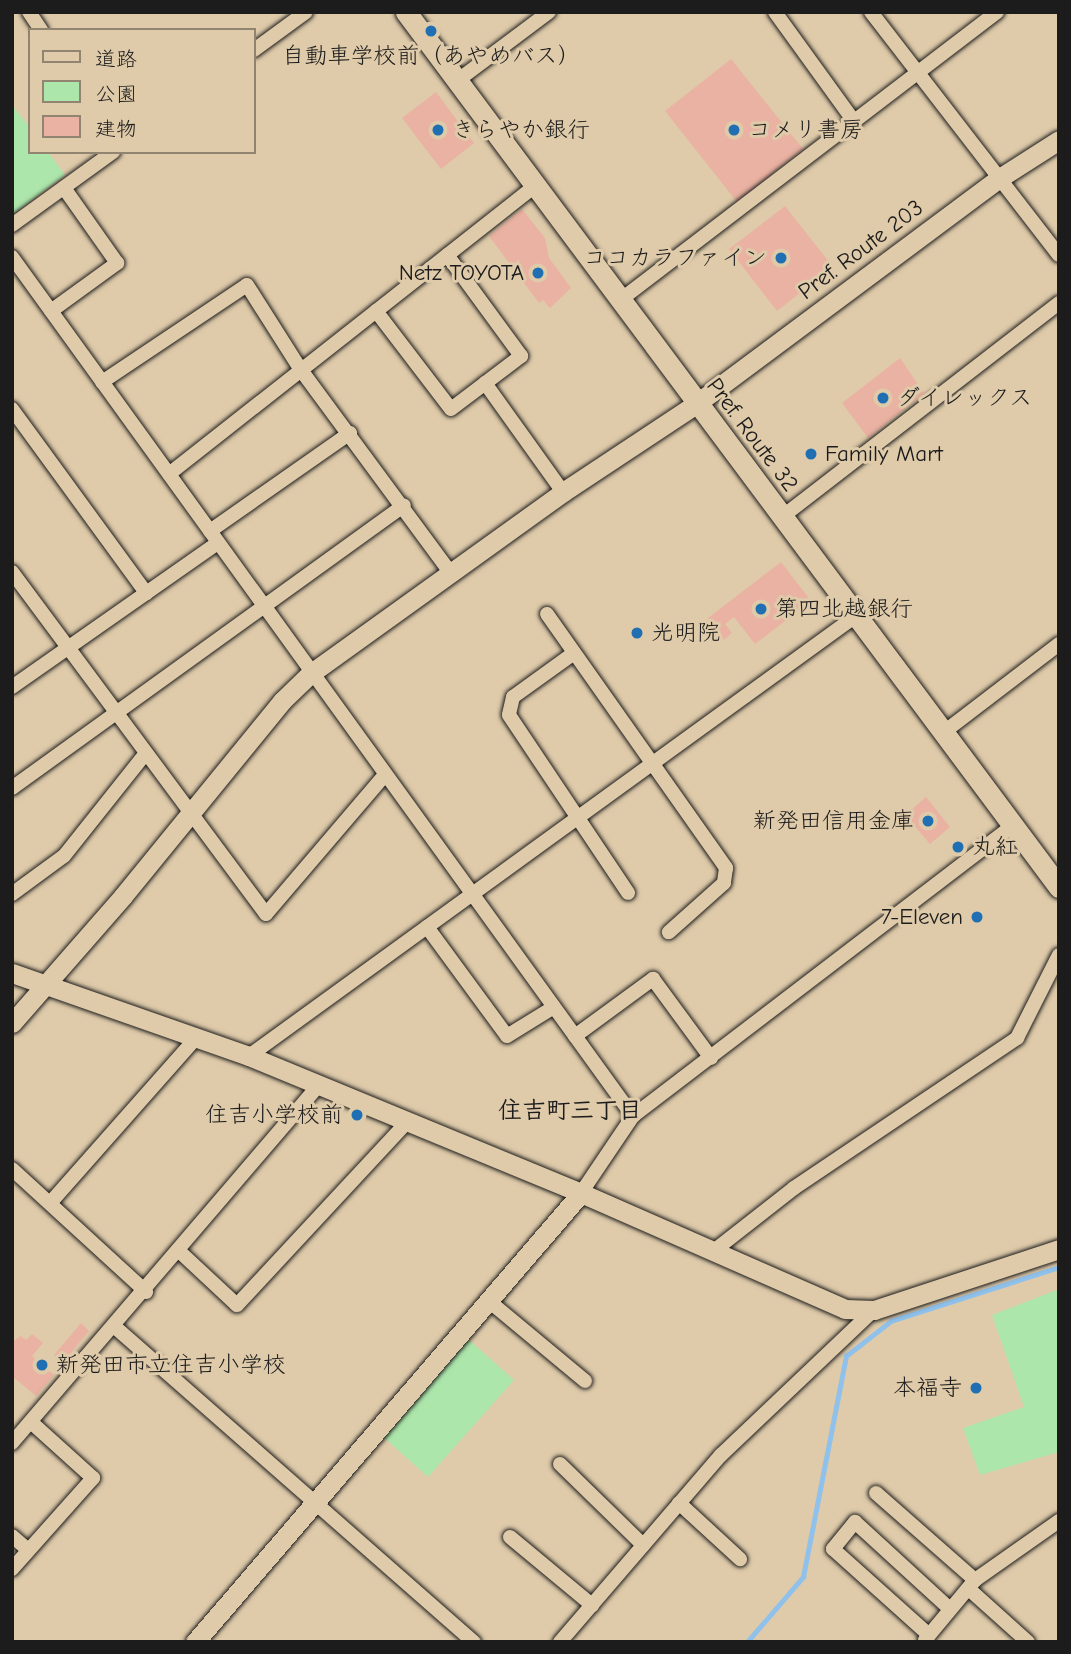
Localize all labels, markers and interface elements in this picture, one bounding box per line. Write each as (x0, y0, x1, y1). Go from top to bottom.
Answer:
marker: 自動車学校前（あやめバス） (423, 23, 439, 39)
legend (28, 28, 256, 154)
place label: 自動車学校前（あやめバス） (282, 42, 580, 70)
text: 道路 (95, 47, 137, 71)
text: 公園 (95, 82, 137, 106)
place label: きらやか銀行 (452, 116, 590, 144)
place label: コメリ書房 (748, 116, 863, 144)
text: 建物 (95, 117, 137, 141)
marker: きらやか銀行 (430, 122, 446, 138)
marker: コメリ書房 (726, 122, 742, 138)
street label: Pref. Route 203 (793, 194, 929, 306)
place label: ココカラファイン (583, 244, 767, 272)
marker: ココカラファイン (773, 250, 789, 266)
place label: Netz TOYOTA (399, 259, 524, 287)
marker: Netz TOYOTA (530, 265, 546, 281)
street label: Pref. Route 32 (700, 373, 804, 497)
place label: ダイレックス (897, 384, 1035, 412)
marker: ダイレックス (875, 390, 891, 406)
place label: Family Mart (825, 440, 943, 468)
marker: Family Mart (803, 446, 819, 462)
place label: 第四北越銀行 (775, 595, 913, 623)
marker: 第四北越銀行 (753, 601, 769, 617)
place label: 光明院 (651, 619, 720, 647)
marker: 光明院 (629, 625, 645, 641)
place label: 新発田信用金庫 (753, 807, 914, 835)
marker: 新発田信用金庫 (920, 813, 936, 829)
place label: 丸紅 (972, 833, 1018, 861)
marker: 丸紅 (950, 839, 966, 855)
place label: 7-Eleven (881, 903, 963, 931)
marker: 7-Eleven (969, 909, 985, 925)
district label: 住吉町三丁目 (498, 1097, 642, 1125)
place label: 住吉小学校前 (205, 1101, 343, 1129)
marker: 住吉小学校前 (349, 1107, 365, 1123)
place label: 新発田市立住吉小学校 (56, 1351, 286, 1379)
marker: 新発田市立住吉小学校 (34, 1357, 50, 1373)
place label: 本福寺 (893, 1374, 962, 1402)
marker: 本福寺 (968, 1380, 984, 1396)

